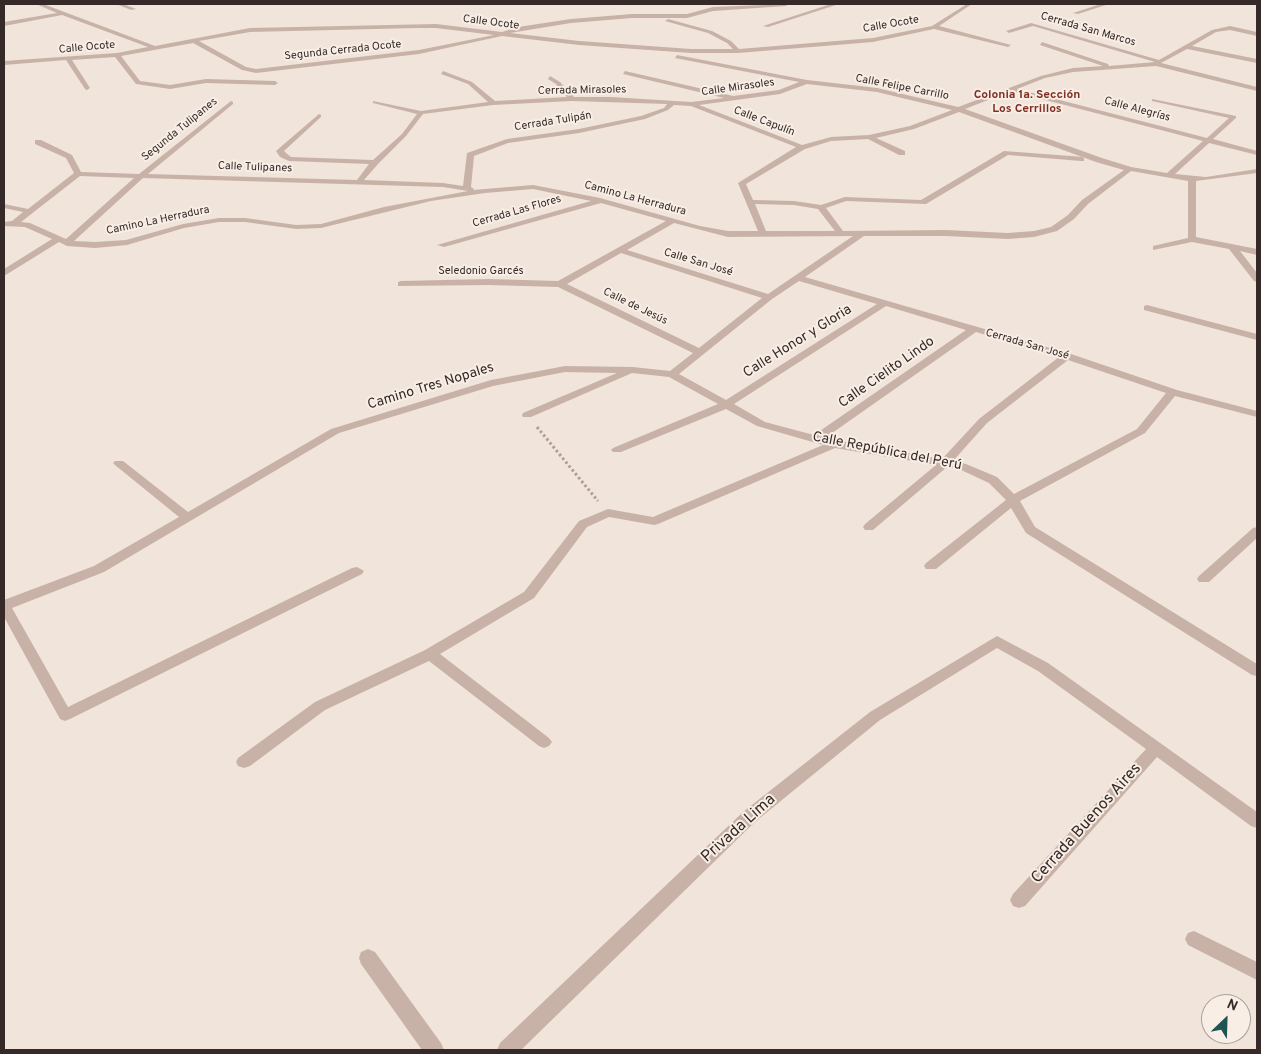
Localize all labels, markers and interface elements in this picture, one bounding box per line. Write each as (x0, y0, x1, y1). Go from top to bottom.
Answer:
street label: Cerrada San Marcos (1039, 10, 1137, 50)
street label: Calle Ocote (462, 13, 520, 33)
street label: Calle Ocote (862, 14, 920, 36)
street label: Segunda Cerrada Ocote (284, 38, 402, 64)
street label: Calle Ocote (58, 39, 116, 57)
street label: Calle Felipe Carrillo (854, 72, 950, 104)
street label: Calle Mirasoles (701, 76, 775, 100)
street label: Cerrada Mirasoles (538, 84, 626, 98)
district label: Colonia 1a. Sección Los Cerrillos (974, 89, 1080, 117)
street label: Segunda Tulipanes (140, 95, 220, 165)
street label: Calle Alegrías (1102, 95, 1172, 125)
street label: Calle Capulín (732, 104, 796, 140)
street label: Cerrada Tulipán (513, 109, 593, 135)
street label: Calle Tulipanes (217, 160, 293, 176)
street label: Camino La Herradura (583, 179, 687, 219)
street label: Cerrada Las Flores (471, 193, 563, 231)
street label: Camino La Herradura (105, 204, 211, 238)
street label: Calle San José (662, 246, 734, 280)
street label: Seledonio Garcés (438, 265, 524, 279)
street label: Calle de Jesús (601, 286, 669, 328)
street label: Calle Honor y Gloria (741, 302, 855, 382)
street label: Cerrada San José (984, 327, 1070, 363)
street label: Calle Cielito Lindo (836, 334, 938, 412)
street label: Camino Tres Nopales (366, 360, 496, 414)
street label: Calle República del Perú (811, 429, 963, 475)
street label: Cerrada Buenos Aires (1028, 760, 1146, 888)
street label: Privada Lima (698, 791, 780, 867)
north arrow (1201, 994, 1251, 1044)
text: N (1224, 996, 1240, 1016)

